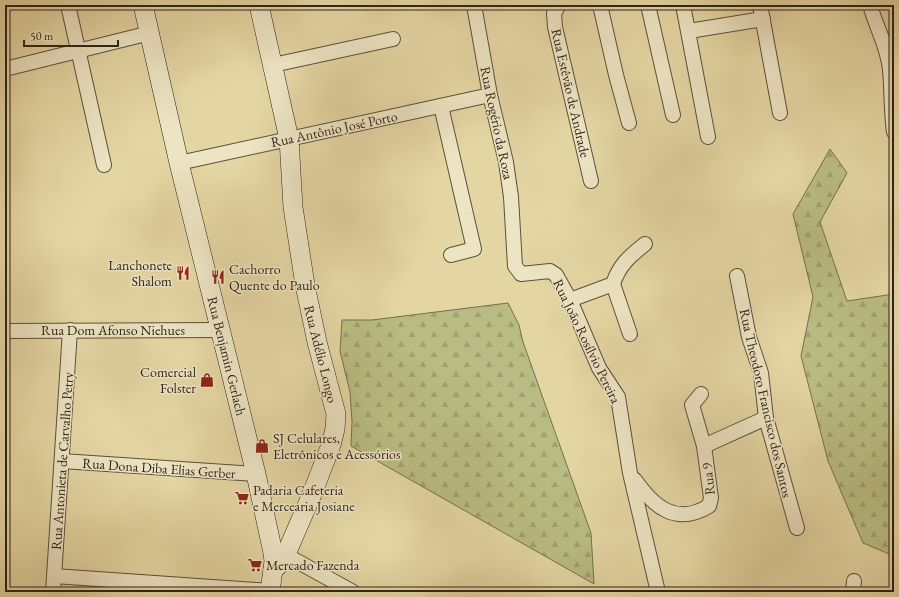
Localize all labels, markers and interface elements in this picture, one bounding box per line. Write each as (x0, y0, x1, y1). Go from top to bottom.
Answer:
scale bar (24, 22, 118, 48)
street label: Rua Estêvão de Andrade (547, 27, 595, 160)
text: 50 m (30, 28, 54, 44)
street label: Rua Rogério da Roza (476, 65, 518, 182)
street label: Rua Antônio José Porto (269, 107, 399, 151)
place label: Lanchonete Shalom (108, 256, 173, 290)
place label: Cachorro Quente do Paulo (229, 260, 320, 294)
restaurant icon: Lanchonete Shalom (175, 265, 191, 281)
restaurant icon: Cachorro Quente do Paulo (210, 269, 226, 285)
street label: Rua João Rosílvio Pereira (549, 276, 625, 407)
street label: Rua Benjamin Gerlach (203, 294, 251, 418)
street label: Rua Adélio Longo (300, 303, 342, 405)
street label: Rua Theodoro Francisco dos Santos (735, 307, 797, 500)
street label: Rua Dom Afonso Niehues (41, 321, 185, 339)
place label: Comercial Folster (140, 363, 197, 397)
street label: Rua Antonieta de Carvalho Petry (47, 371, 77, 551)
shop icon: Comercial Folster (199, 372, 215, 388)
place label: SJ Celulares, Eletrônicos e Acessórios (273, 429, 401, 463)
shop icon: SJ Celulares, Eletrônicos e Acessórios (254, 438, 270, 454)
street label: Rua Dona Diba Elias Gerber (82, 454, 237, 482)
street label: Rua 9 (697, 462, 719, 496)
place label: Padaria Cafeteria e Mercearia Josiane (253, 481, 355, 515)
supermarket icon: Padaria Cafeteria e Mercearia Josiane (234, 490, 250, 506)
place label: Mercado Fazenda (266, 556, 360, 574)
supermarket icon: Mercado Fazenda (247, 557, 263, 573)

